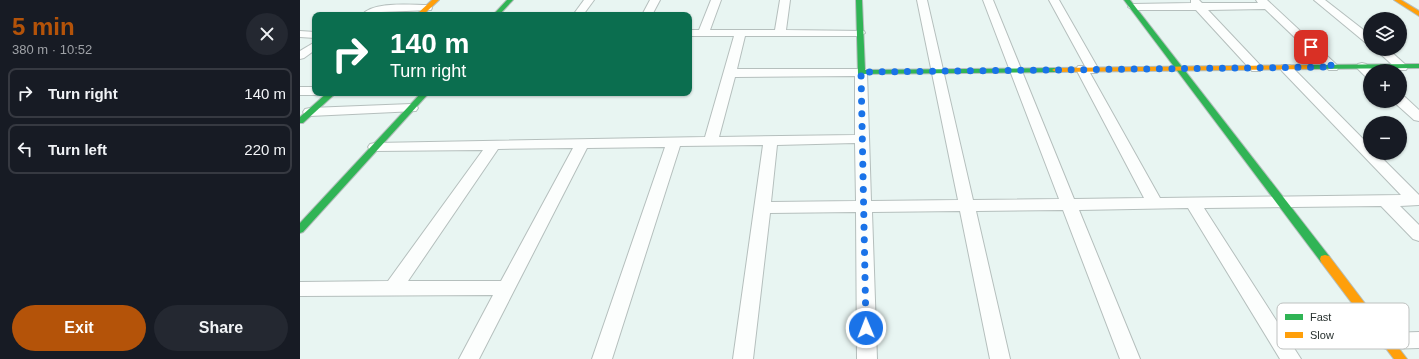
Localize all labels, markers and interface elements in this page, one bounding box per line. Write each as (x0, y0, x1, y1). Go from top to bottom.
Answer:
map controls (1363, 12, 1407, 160)
button: layers (1363, 12, 1407, 56)
text: 5 min (12, 13, 75, 40)
button: close (246, 13, 288, 55)
icon: right (324, 28, 376, 80)
text: 140 m (390, 28, 469, 59)
pin (1294, 30, 1328, 64)
icon: arrive (1300, 36, 1322, 58)
text: 380 m · 10:52 (12, 42, 92, 57)
text: Turn right (390, 61, 466, 81)
button: + (1363, 64, 1407, 108)
icon: right (14, 82, 36, 104)
text: Turn right (48, 85, 118, 102)
text: 140 m (244, 85, 286, 102)
button: − (1363, 116, 1407, 160)
icon: left (14, 138, 36, 160)
text: Turn left (48, 141, 107, 158)
text: 220 m (244, 141, 286, 158)
legend (1277, 303, 1409, 349)
button: Exit (12, 305, 146, 351)
button: Share (154, 305, 288, 351)
position arrow (845, 307, 887, 349)
text: Fast (1310, 311, 1331, 323)
text: Slow (1310, 329, 1334, 341)

